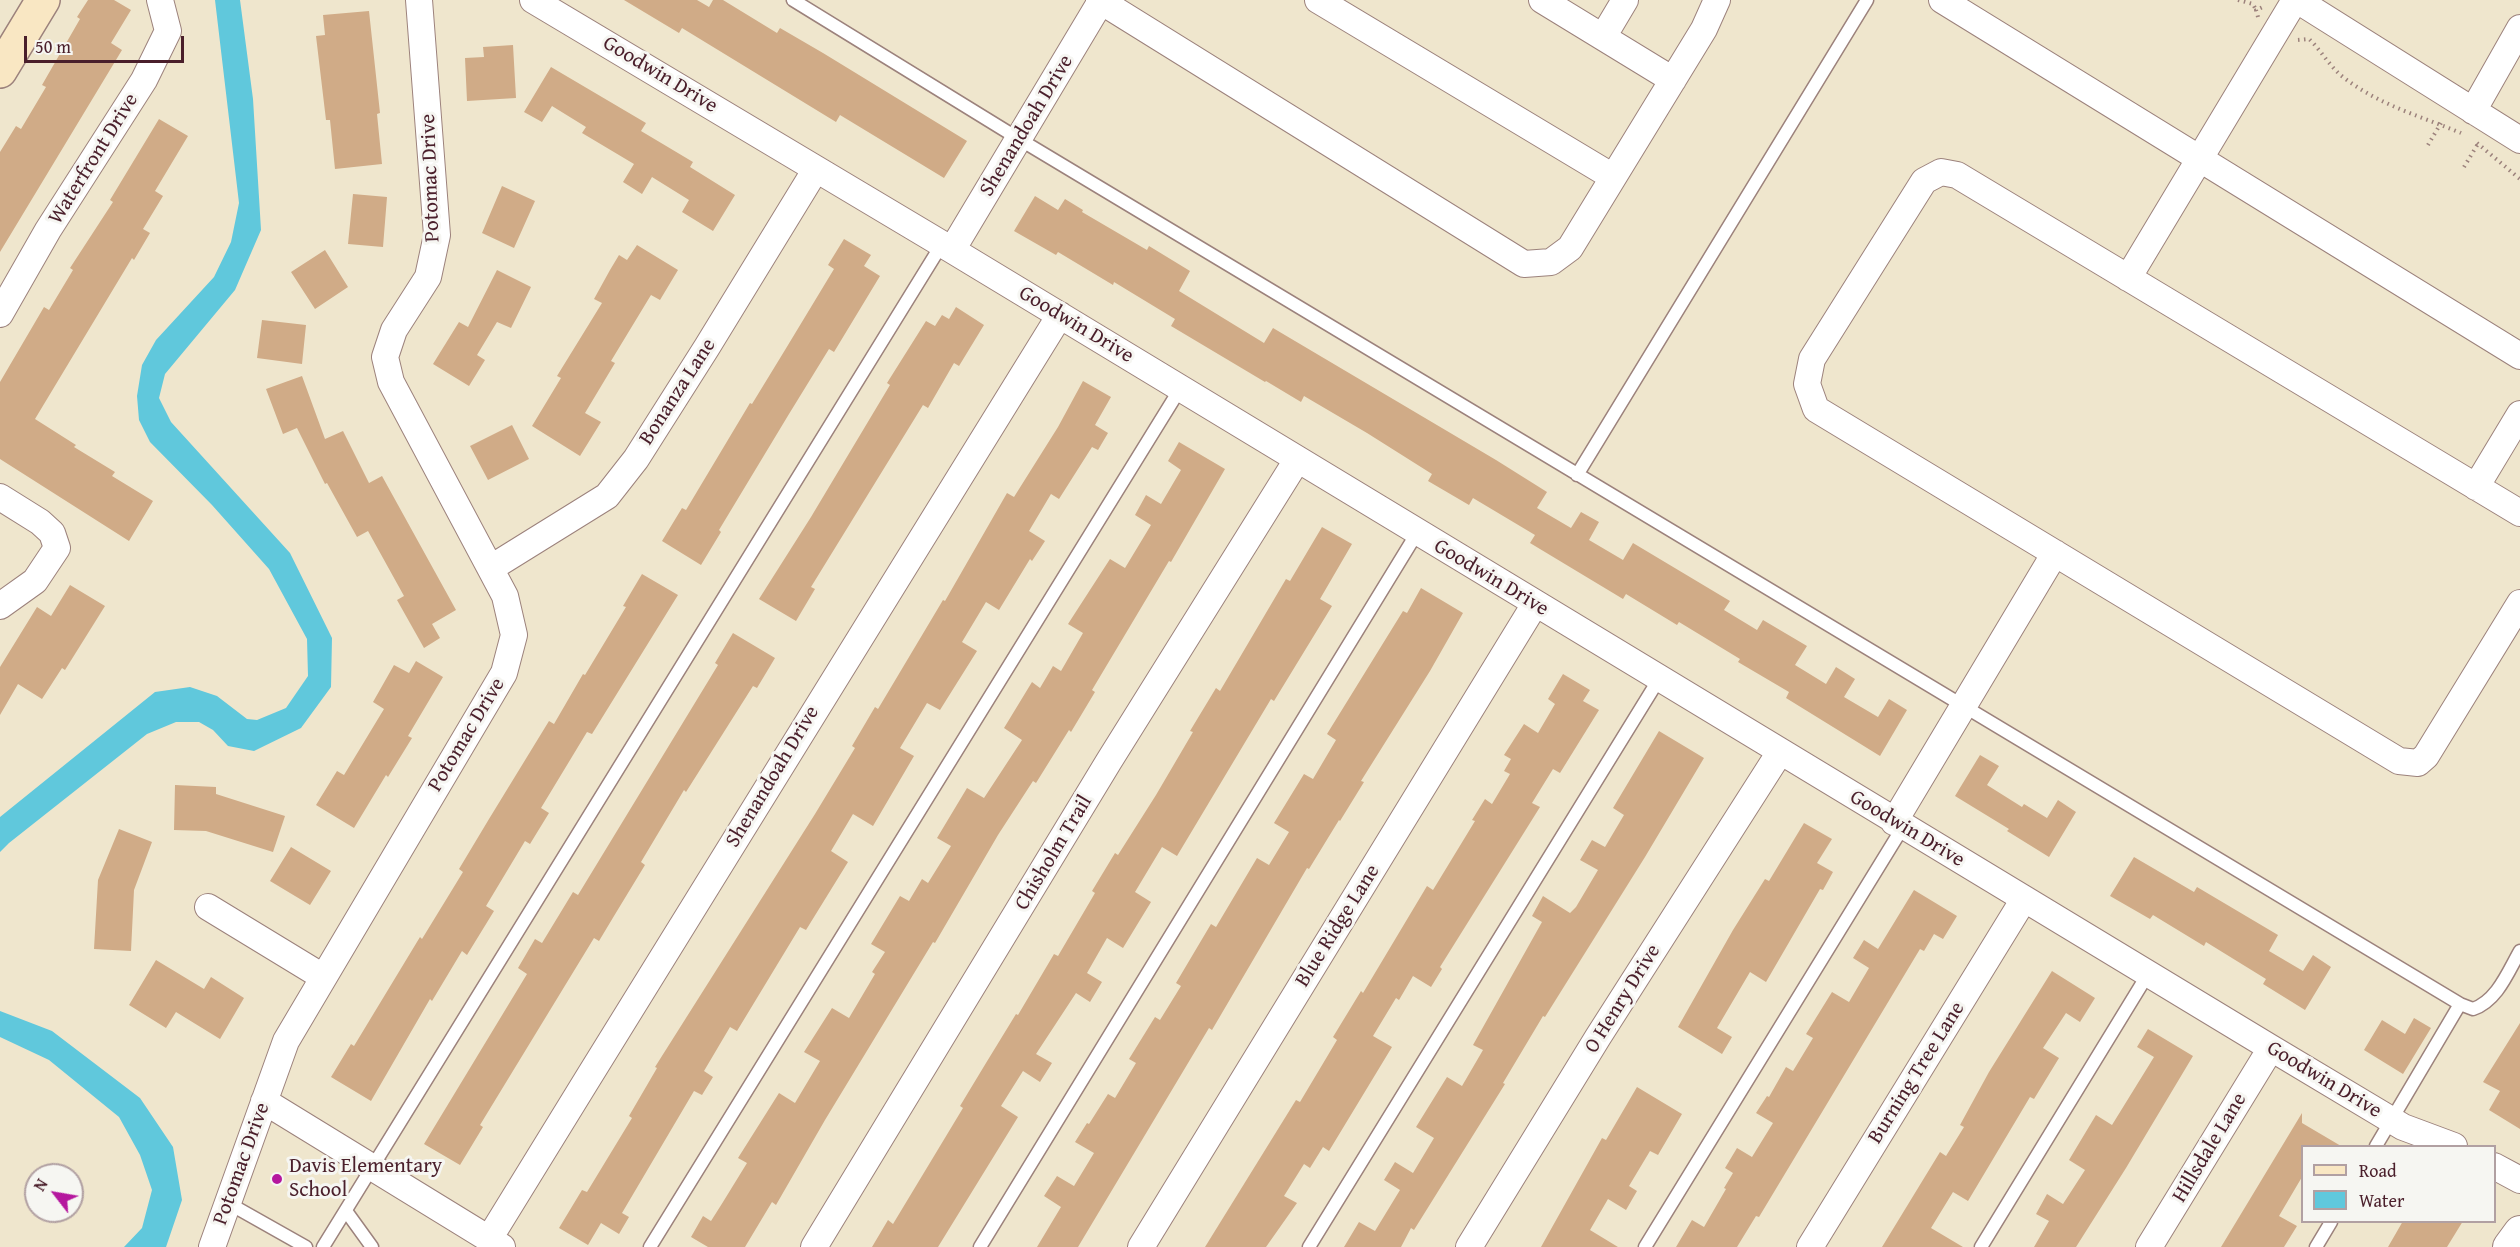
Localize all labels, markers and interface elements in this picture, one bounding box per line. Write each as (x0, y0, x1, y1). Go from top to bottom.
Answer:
scale bar (27, 24, 188, 62)
street label: Goodwin Drive (598, 31, 722, 119)
text: 50 m (35, 33, 71, 60)
street label: Shenandoah Drive (975, 51, 1079, 201)
street label: Waterfront Drive (44, 89, 144, 229)
street label: Potomac Drive (416, 113, 446, 243)
street label: Goodwin Drive (1014, 281, 1138, 369)
street label: Bonanza Lane (634, 334, 722, 450)
street label: Goodwin Drive (1429, 534, 1553, 622)
street label: Potomac Drive (423, 674, 511, 796)
street label: Shenandoah Drive (721, 702, 825, 852)
street label: Goodwin Drive (1845, 785, 1969, 873)
street label: Chisholm Trail (1010, 791, 1098, 915)
street label: Blue Ridge Lane (1290, 860, 1386, 992)
street label: O Henry Drive (1580, 940, 1666, 1058)
street label: Burning Tree Lane (1863, 997, 1971, 1149)
street label: Goodwin Drive (2262, 1036, 2386, 1124)
street label: Hillsdale Lane (2167, 1089, 2253, 1207)
street label: Potomac Drive (208, 1099, 276, 1229)
legend (2301, 1145, 2496, 1223)
place label: Davis Elementary School (289, 1154, 442, 1204)
text: Road (2359, 1157, 2397, 1184)
north arrow (24, 1163, 84, 1223)
marker: Davis Elementary School (270, 1172, 284, 1186)
text: N (27, 1174, 53, 1196)
text: Water (2359, 1187, 2404, 1214)

